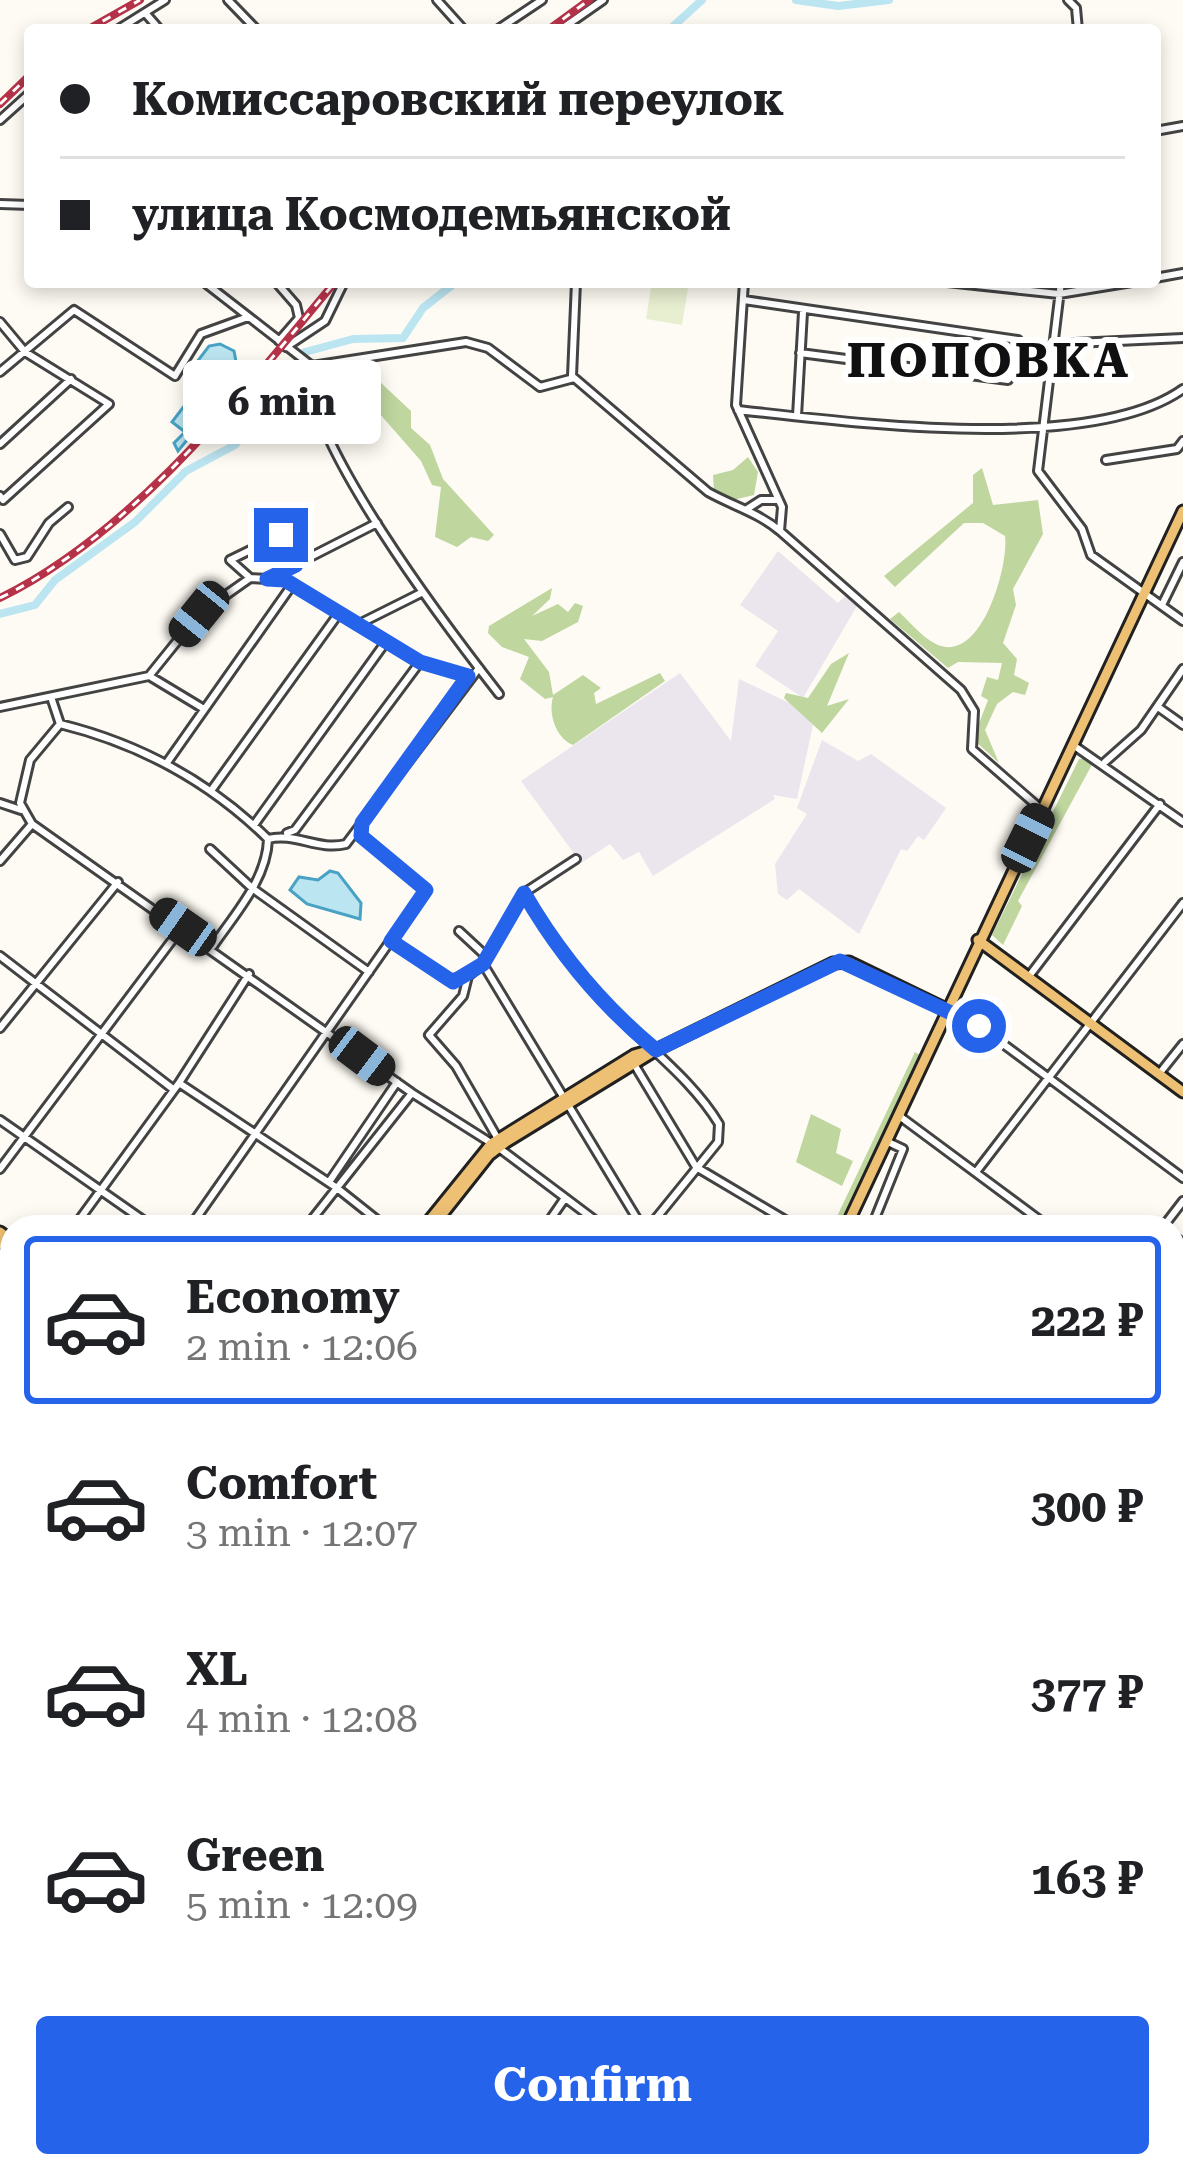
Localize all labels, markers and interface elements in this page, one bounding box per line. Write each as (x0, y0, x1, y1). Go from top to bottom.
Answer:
text: Комиссаровский переулок (132, 73, 784, 126)
text: улица Космодемьянской (132, 188, 731, 241)
district label: ПОПОВКА (847, 333, 1131, 389)
callout: 6 min (182, 361, 380, 445)
text: 6 min (228, 379, 336, 425)
route end (254, 508, 308, 562)
car (162, 575, 236, 653)
car (996, 798, 1060, 878)
car (143, 892, 223, 962)
route start (952, 999, 1006, 1053)
car (322, 1020, 402, 1092)
icon: car (42, 1266, 150, 1374)
text: Economy (186, 1271, 400, 1324)
text: 222 ₽ (1031, 1294, 1143, 1347)
text: 2 min · 12:06 (186, 1324, 418, 1370)
icon: car (42, 1452, 150, 1560)
text: Comfort (186, 1457, 377, 1510)
text: 300 ₽ (1031, 1480, 1143, 1533)
text: 3 min · 12:07 (186, 1510, 418, 1556)
icon: car (42, 1638, 150, 1746)
text: XL (186, 1643, 248, 1696)
text: 377 ₽ (1031, 1666, 1143, 1719)
text: 4 min · 12:08 (186, 1696, 418, 1742)
icon: car (42, 1824, 150, 1932)
text: Green (186, 1829, 324, 1882)
text: 163 ₽ (1031, 1852, 1143, 1905)
text: 5 min · 12:09 (186, 1882, 418, 1928)
button: Confirm (36, 2016, 1149, 2154)

